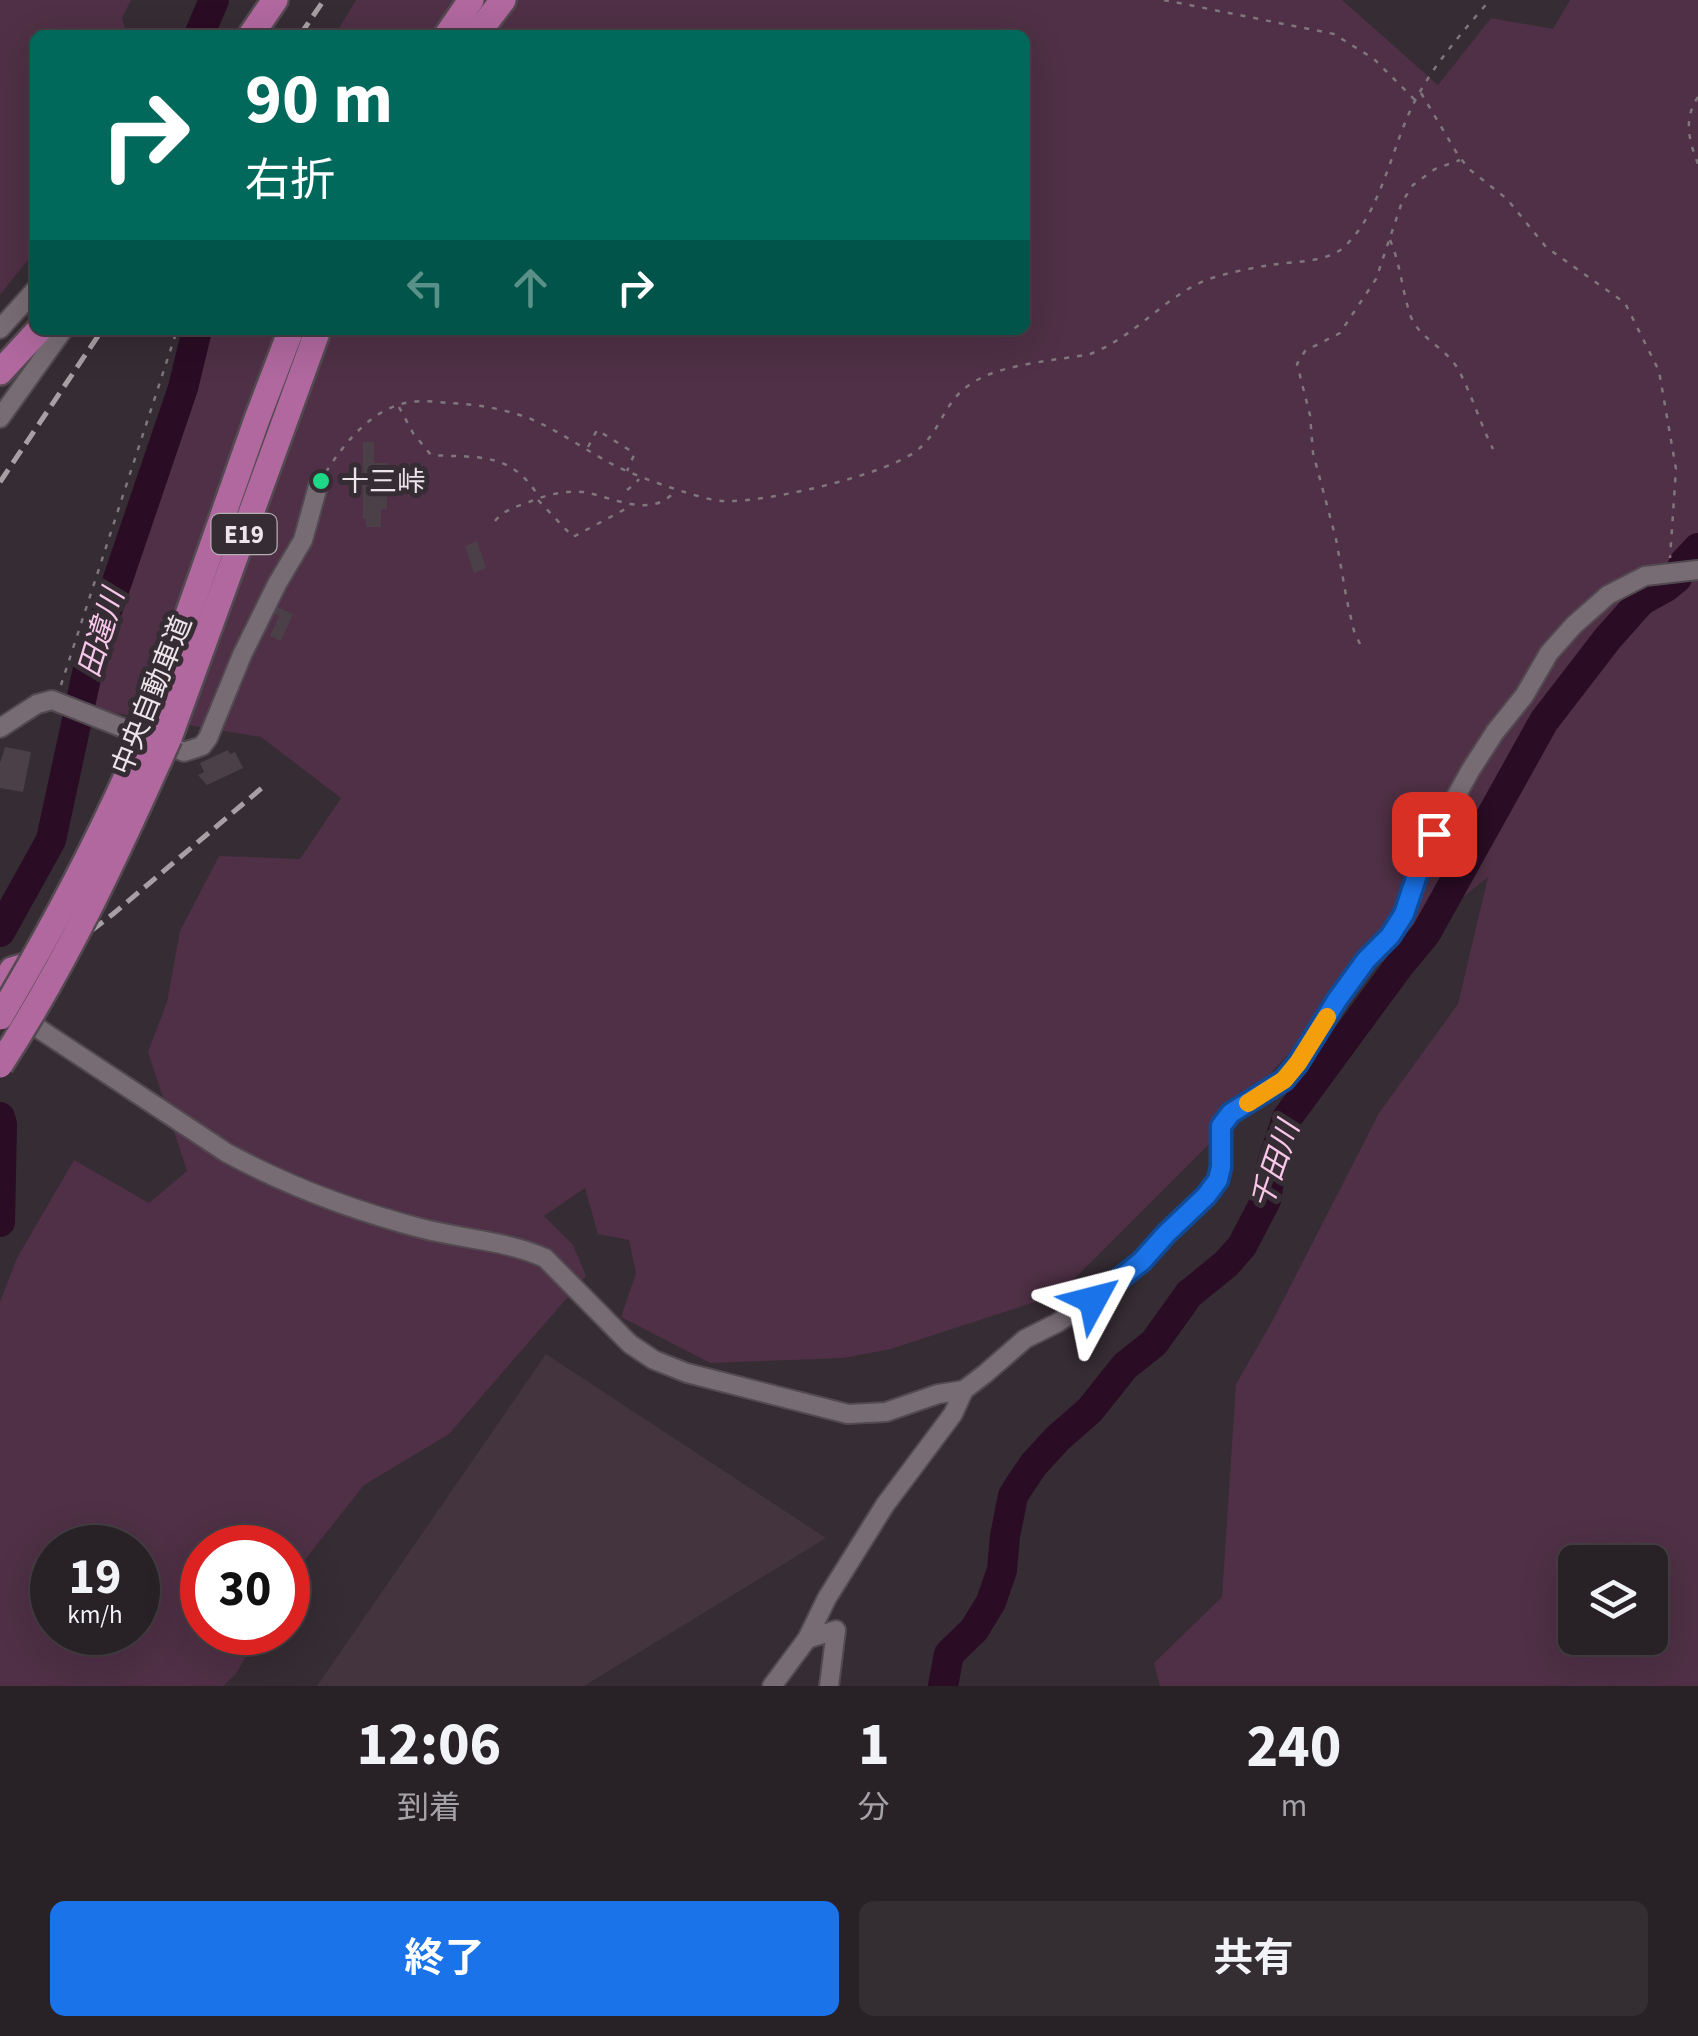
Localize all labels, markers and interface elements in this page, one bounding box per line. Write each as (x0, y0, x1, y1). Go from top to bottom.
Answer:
text: 90 m (245, 50, 393, 150)
icon: right (80, 70, 210, 200)
text: 右折 (245, 149, 335, 213)
icon: left (398, 260, 453, 315)
icon: ahead (503, 260, 558, 315)
icon: right (608, 260, 663, 315)
place label: 十三峠 (341, 462, 425, 502)
marker: 十三峠 (310, 470, 332, 492)
road number: E19 (212, 514, 276, 554)
water label: 田違川 (68, 581, 136, 682)
street label: 中央自動車道 (102, 610, 202, 781)
pin (1392, 792, 1477, 877)
icon: arrive (1407, 807, 1462, 862)
water label: 千田川 (1240, 1113, 1311, 1215)
position arrow (1041, 1248, 1145, 1352)
speed limit sign: 30 (180, 1525, 310, 1655)
text: 19 (69, 1542, 121, 1613)
map controls (1558, 1545, 1668, 1655)
button: layers (1558, 1545, 1668, 1655)
text: km/h (67, 1597, 123, 1633)
text: 12:06 (357, 1703, 501, 1788)
text: 1 (858, 1703, 890, 1788)
text: 240 (1246, 1705, 1341, 1790)
text: m (1281, 1783, 1307, 1829)
text: 到着 (397, 1785, 461, 1831)
text: 分 (858, 1785, 890, 1831)
button: 終了 (50, 1901, 839, 2016)
button: 共有 (859, 1901, 1648, 2016)

